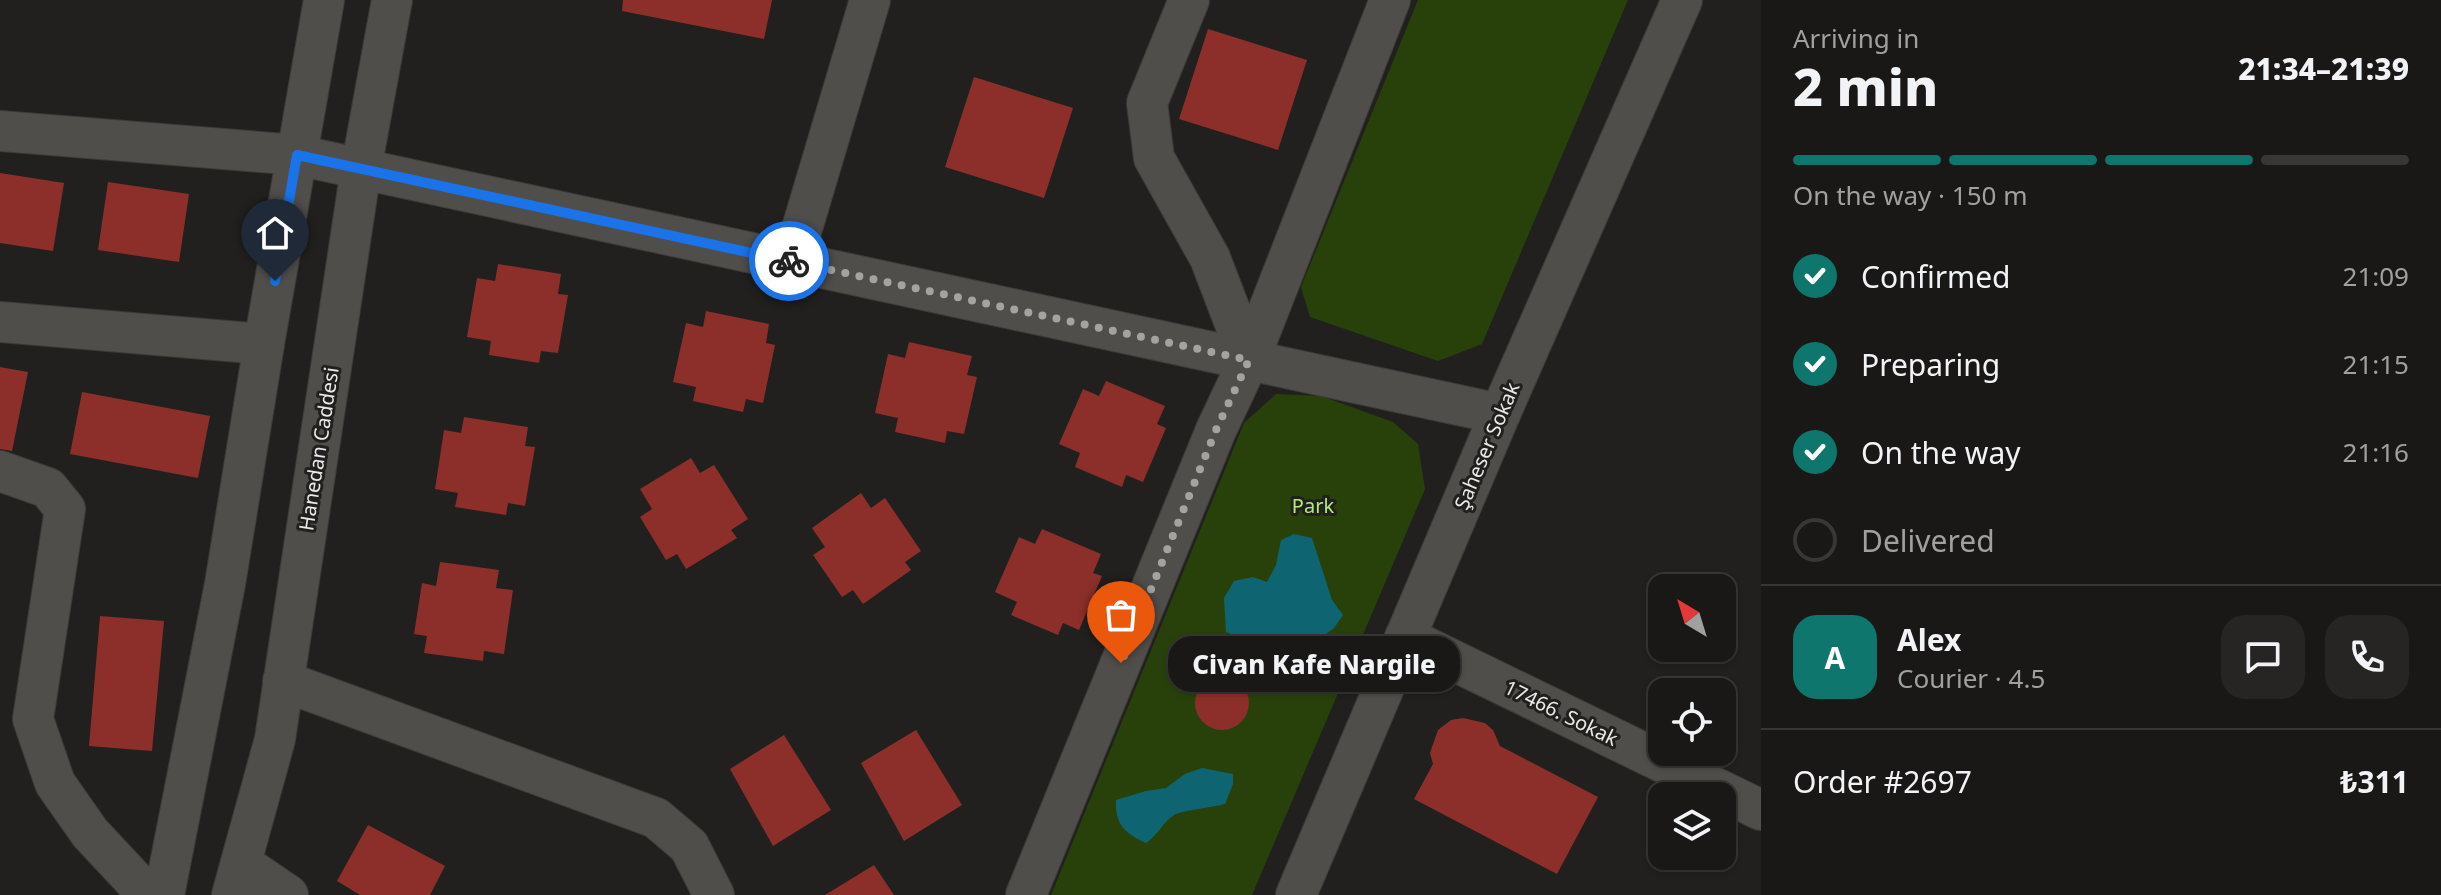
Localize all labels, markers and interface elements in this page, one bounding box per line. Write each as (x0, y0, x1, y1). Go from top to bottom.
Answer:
text: Arriving in (1793, 20, 1919, 56)
text: 21:34–21:39 (2238, 48, 2409, 89)
text: 2 min (1793, 50, 1938, 121)
text: On the way · 150 m (1793, 177, 2027, 213)
pin (241, 199, 309, 281)
icon: home (253, 211, 297, 255)
courier (749, 221, 829, 301)
icon: bike (767, 239, 811, 283)
icon: check (1793, 254, 1837, 298)
text: Confirmed (1861, 256, 2011, 297)
text: 21:09 (2343, 258, 2409, 294)
icon: check (1793, 342, 1837, 386)
text: Preparing (1861, 344, 2000, 385)
text: 21:15 (2343, 346, 2409, 382)
street label: Hanedan Caddesi (292, 365, 345, 533)
street label: Şaheser Sokak (1448, 378, 1526, 514)
icon: check (1793, 430, 1837, 474)
text: On the way (1861, 432, 2021, 473)
text: 21:16 (2343, 434, 2409, 470)
park label: Park (1292, 492, 1334, 519)
text: Delivered (1861, 520, 1995, 561)
north arrow (1648, 574, 1736, 662)
map controls (1648, 574, 1736, 870)
pin (1087, 581, 1155, 663)
icon: bag (1099, 593, 1143, 637)
button: chat (2221, 615, 2305, 699)
button: phone (2325, 615, 2409, 699)
text: Alex (1897, 619, 1961, 660)
callout: Civan Kafe Nargile (1169, 635, 1461, 691)
text: A (1825, 637, 1845, 678)
text: Civan Kafe Nargile (1192, 646, 1436, 682)
text: Courier · 4.5 (1897, 660, 2045, 696)
street label: 17466. Sokak (1500, 673, 1623, 752)
button: locate (1648, 678, 1736, 766)
text: Order #2697 (1793, 761, 1972, 802)
text: ₺311 (2340, 761, 2409, 802)
button: layers (1648, 782, 1736, 870)

